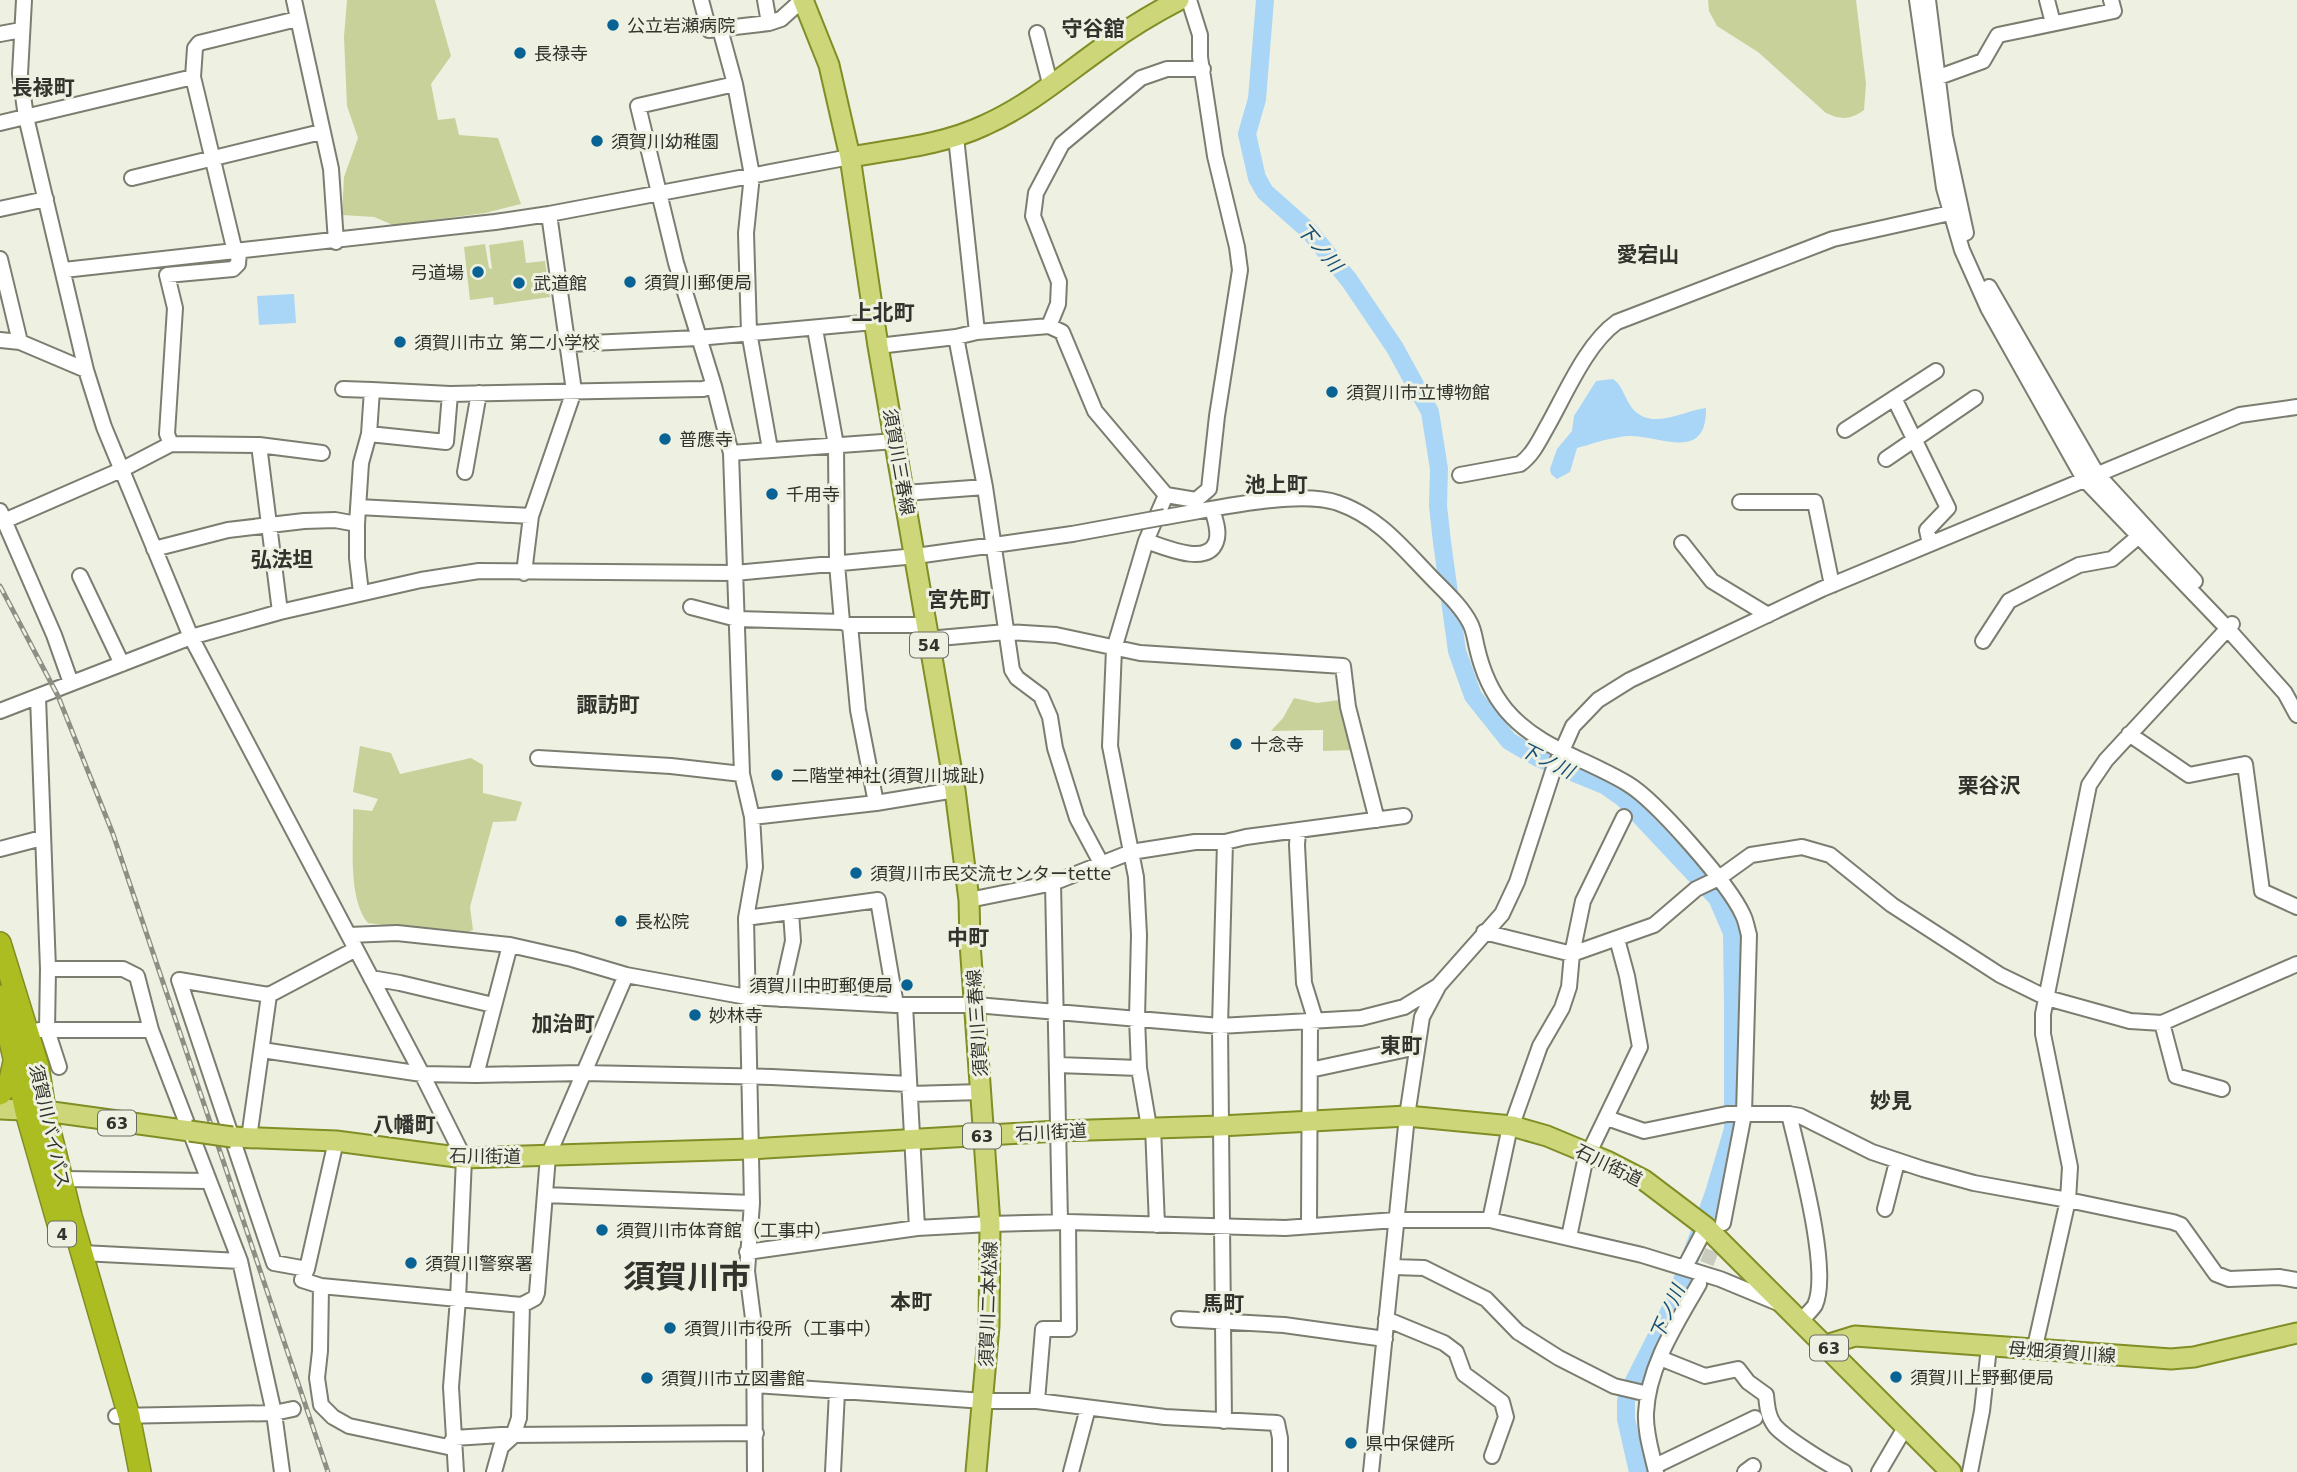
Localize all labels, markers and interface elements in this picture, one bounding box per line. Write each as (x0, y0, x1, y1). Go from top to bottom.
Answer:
place label: 公立岩瀬病院 (627, 15, 735, 36)
marker: 公立岩瀬病院 (605, 17, 621, 33)
district label: 守谷舘 (1062, 17, 1125, 41)
place label: 長禄寺 (534, 43, 588, 64)
marker: 長禄寺 (512, 45, 528, 61)
district label: 長禄町 (12, 76, 75, 100)
place label: 須賀川幼稚園 (611, 131, 719, 152)
marker: 須賀川幼稚園 (589, 133, 605, 149)
water label: 下ノ川 (1293, 218, 1348, 277)
district label: 愛宕山 (1617, 243, 1680, 267)
place label: 弓道場 (410, 262, 464, 283)
marker: 弓道場 (470, 264, 486, 280)
place label: 須賀川郵便局 (644, 272, 752, 293)
place label: 武道館 (533, 273, 587, 294)
marker: 須賀川郵便局 (622, 274, 638, 290)
marker: 武道館 (511, 275, 527, 291)
district label: 上北町 (852, 301, 915, 325)
place label: 須賀川市立 第二小学校 (414, 332, 600, 353)
marker: 須賀川市立 第二小学校 (392, 334, 408, 350)
place label: 須賀川市立博物館 (1346, 382, 1490, 403)
marker: 須賀川市立博物館 (1324, 384, 1340, 400)
street label: 須賀川三春線 (879, 407, 919, 517)
place label: 普應寺 (679, 429, 733, 450)
marker: 普應寺 (657, 431, 673, 447)
district label: 池上町 (1245, 473, 1308, 497)
place label: 千用寺 (786, 484, 840, 505)
marker: 千用寺 (764, 486, 780, 502)
district label: 弘法坦 (251, 548, 314, 572)
district label: 宮先町 (928, 588, 991, 612)
road number: 54 (910, 632, 948, 658)
district label: 諏訪町 (577, 693, 640, 717)
place label: 十念寺 (1250, 734, 1304, 755)
marker: 十念寺 (1228, 736, 1244, 752)
water label: 下ノ川 (1517, 738, 1579, 783)
place label: 二階堂神社(須賀川城趾) (791, 765, 985, 786)
marker: 二階堂神社(須賀川城趾) (769, 767, 785, 783)
district label: 栗谷沢 (1958, 774, 2021, 798)
place label: 須賀川市民交流センターtette (870, 863, 1111, 884)
marker: 須賀川市民交流センターtette (848, 865, 864, 881)
place label: 長松院 (635, 911, 689, 932)
marker: 長松院 (613, 913, 629, 929)
district label: 中町 (947, 926, 989, 950)
street label: 須賀川三春線 (963, 968, 991, 1078)
place label: 須賀川中町郵便局 (749, 975, 893, 996)
marker: 須賀川中町郵便局 (899, 977, 915, 993)
place label: 妙林寺 (709, 1005, 763, 1026)
marker: 妙林寺 (687, 1007, 703, 1023)
district label: 加治町 (532, 1012, 595, 1036)
district label: 東町 (1380, 1034, 1422, 1058)
street label: 須賀川バイパス (26, 1062, 74, 1190)
district label: 妙見 (1870, 1089, 1912, 1113)
road number: 63 (98, 1110, 136, 1135)
district label: 八幡町 (373, 1113, 436, 1137)
street label: 石川街道 (1014, 1120, 1088, 1144)
road number: 63 (963, 1124, 1001, 1148)
street label: 石川街道 (1572, 1140, 1646, 1190)
street label: 石川街道 (449, 1145, 521, 1167)
place label: 須賀川市体育館（工事中） (616, 1220, 832, 1241)
road number: 4 (48, 1222, 76, 1246)
marker: 須賀川市体育館（工事中） (594, 1222, 610, 1238)
street label: 須賀川二本松線 (975, 1241, 1001, 1367)
place label: 須賀川警察署 (425, 1253, 533, 1274)
marker: 須賀川警察署 (403, 1255, 419, 1271)
district label: 須賀川市 (623, 1258, 751, 1296)
water label: 下ノ川 (1645, 1280, 1689, 1343)
district label: 本町 (890, 1290, 932, 1314)
district label: 馬町 (1202, 1292, 1244, 1316)
place label: 須賀川市役所（工事中） (684, 1318, 882, 1339)
marker: 須賀川市役所（工事中） (662, 1320, 678, 1336)
road number: 63 (1810, 1336, 1848, 1360)
street label: 母畑須賀川線 (2007, 1338, 2117, 1366)
place label: 須賀川上野郵便局 (1910, 1367, 2054, 1388)
place label: 須賀川市立図書館 (661, 1368, 805, 1389)
marker: 須賀川上野郵便局 (1888, 1369, 1904, 1385)
marker: 須賀川市立図書館 (639, 1370, 655, 1386)
place label: 県中保健所 (1365, 1433, 1455, 1454)
marker: 県中保健所 (1343, 1435, 1359, 1451)

